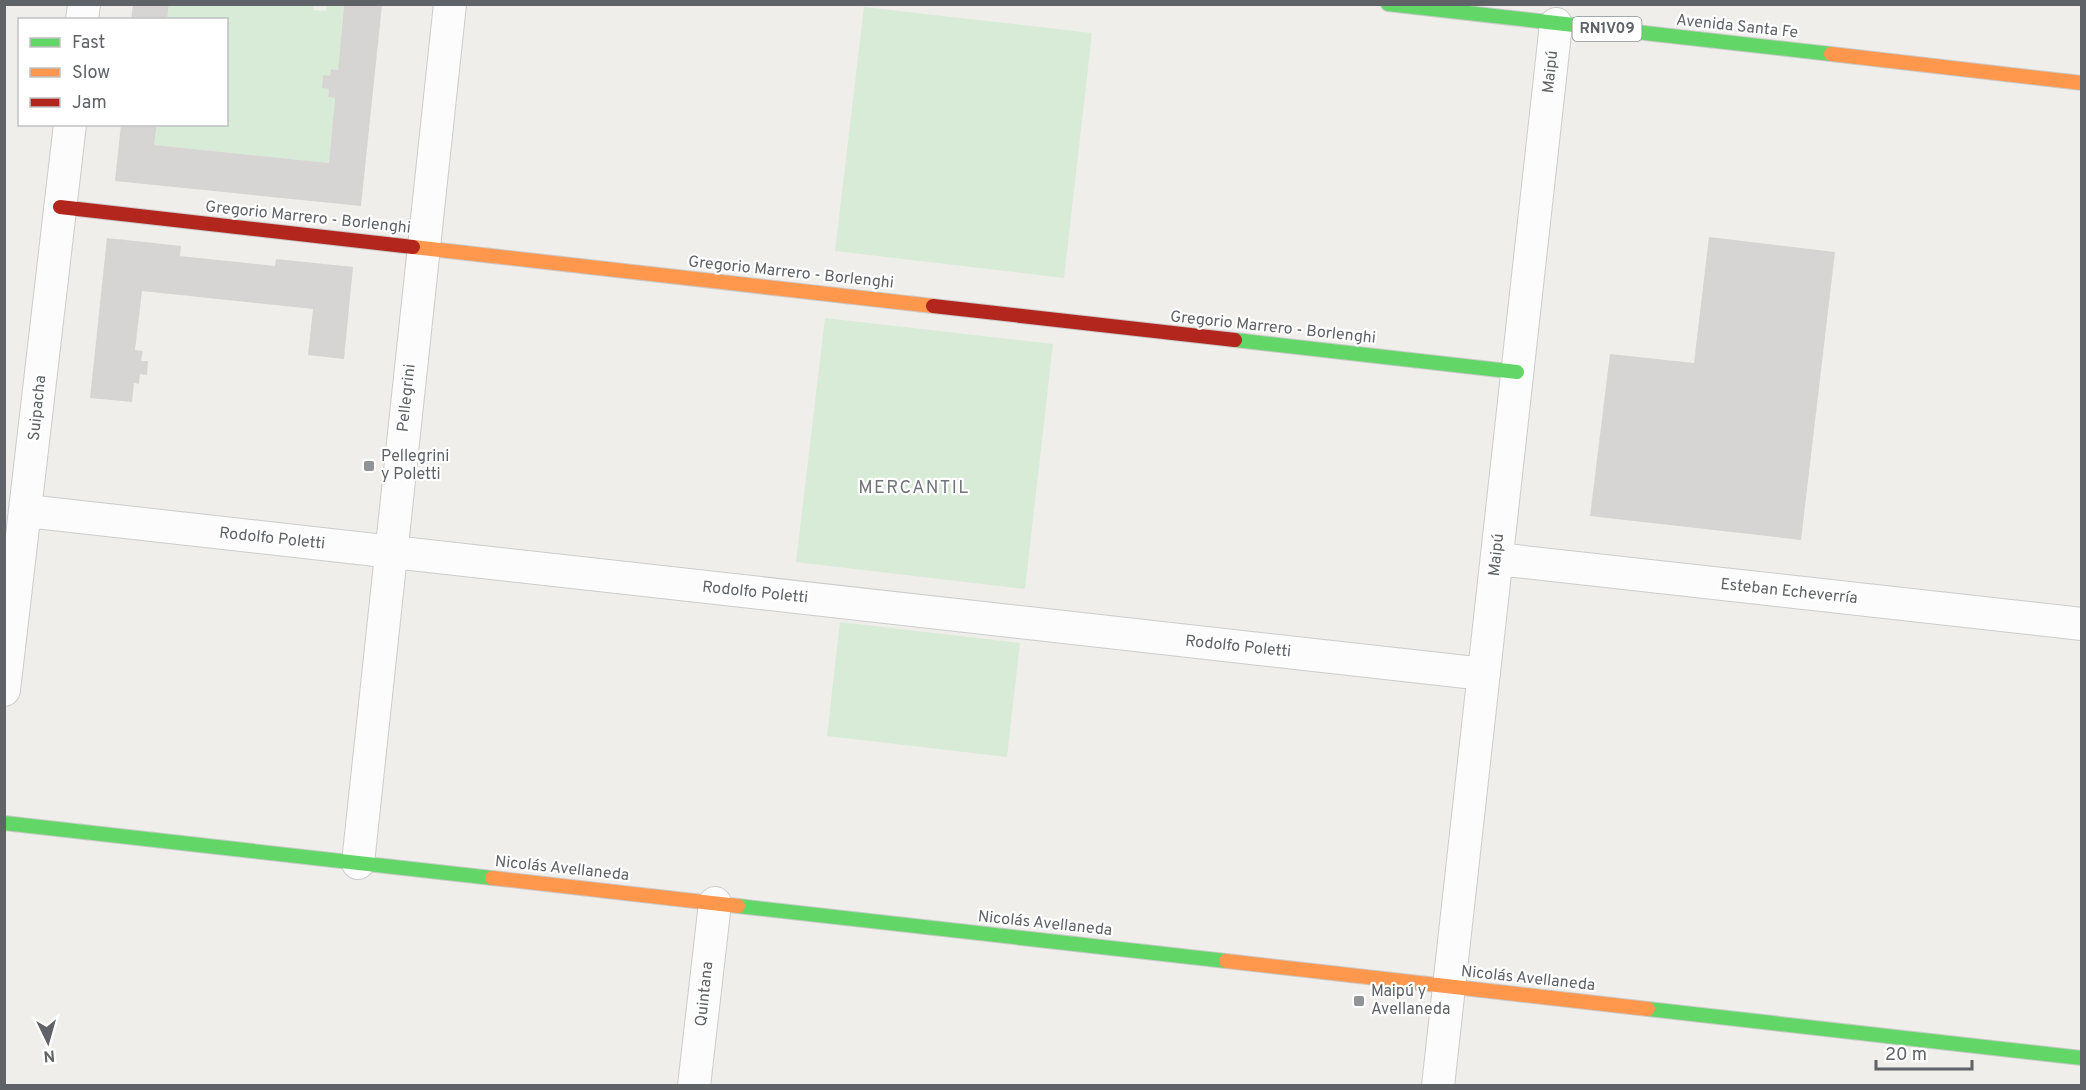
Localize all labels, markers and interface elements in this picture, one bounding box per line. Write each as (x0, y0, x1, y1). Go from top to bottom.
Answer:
street label: Avenida Santa Fe (1675, 11, 1799, 43)
road number: RN1V09 (1572, 17, 1642, 41)
legend (18, 18, 228, 126)
text: Fast (72, 32, 105, 55)
street label: Maipú (1539, 50, 1563, 94)
text: Slow (72, 62, 110, 85)
text: Jam (72, 92, 107, 115)
street label: Gregorio Marrero - Borlenghi (204, 197, 412, 239)
street label: Gregorio Marrero - Borlenghi (687, 252, 895, 294)
street label: Gregorio Marrero - Borlenghi (1169, 307, 1377, 349)
street label: Pellegrini (393, 363, 421, 433)
street label: Suipacha (25, 374, 51, 442)
place label: Pellegrini y Poletti (381, 447, 449, 485)
marker: Pellegrini y Poletti (362, 459, 376, 473)
district label: MERCANTIL (858, 477, 970, 500)
street label: Rodolfo Poletti (218, 523, 326, 555)
street label: Maipú (1485, 533, 1509, 577)
street label: Esteban Echeverría (1719, 575, 1859, 609)
street label: Rodolfo Poletti (701, 577, 809, 609)
street label: Rodolfo Poletti (1184, 631, 1292, 663)
street label: Nicolás Avellaneda (494, 852, 630, 886)
street label: Nicolás Avellaneda (977, 907, 1113, 941)
street label: Quintana (692, 960, 718, 1028)
street label: Nicolás Avellaneda (1460, 962, 1596, 996)
place label: Maipú y Avellaneda (1371, 982, 1450, 1020)
marker: Maipú y Avellaneda (1352, 994, 1366, 1008)
north arrow (18, 1012, 78, 1072)
scale bar (1876, 1033, 1972, 1071)
text: N (43, 1044, 56, 1065)
text: 20 m (1885, 1044, 1927, 1067)

